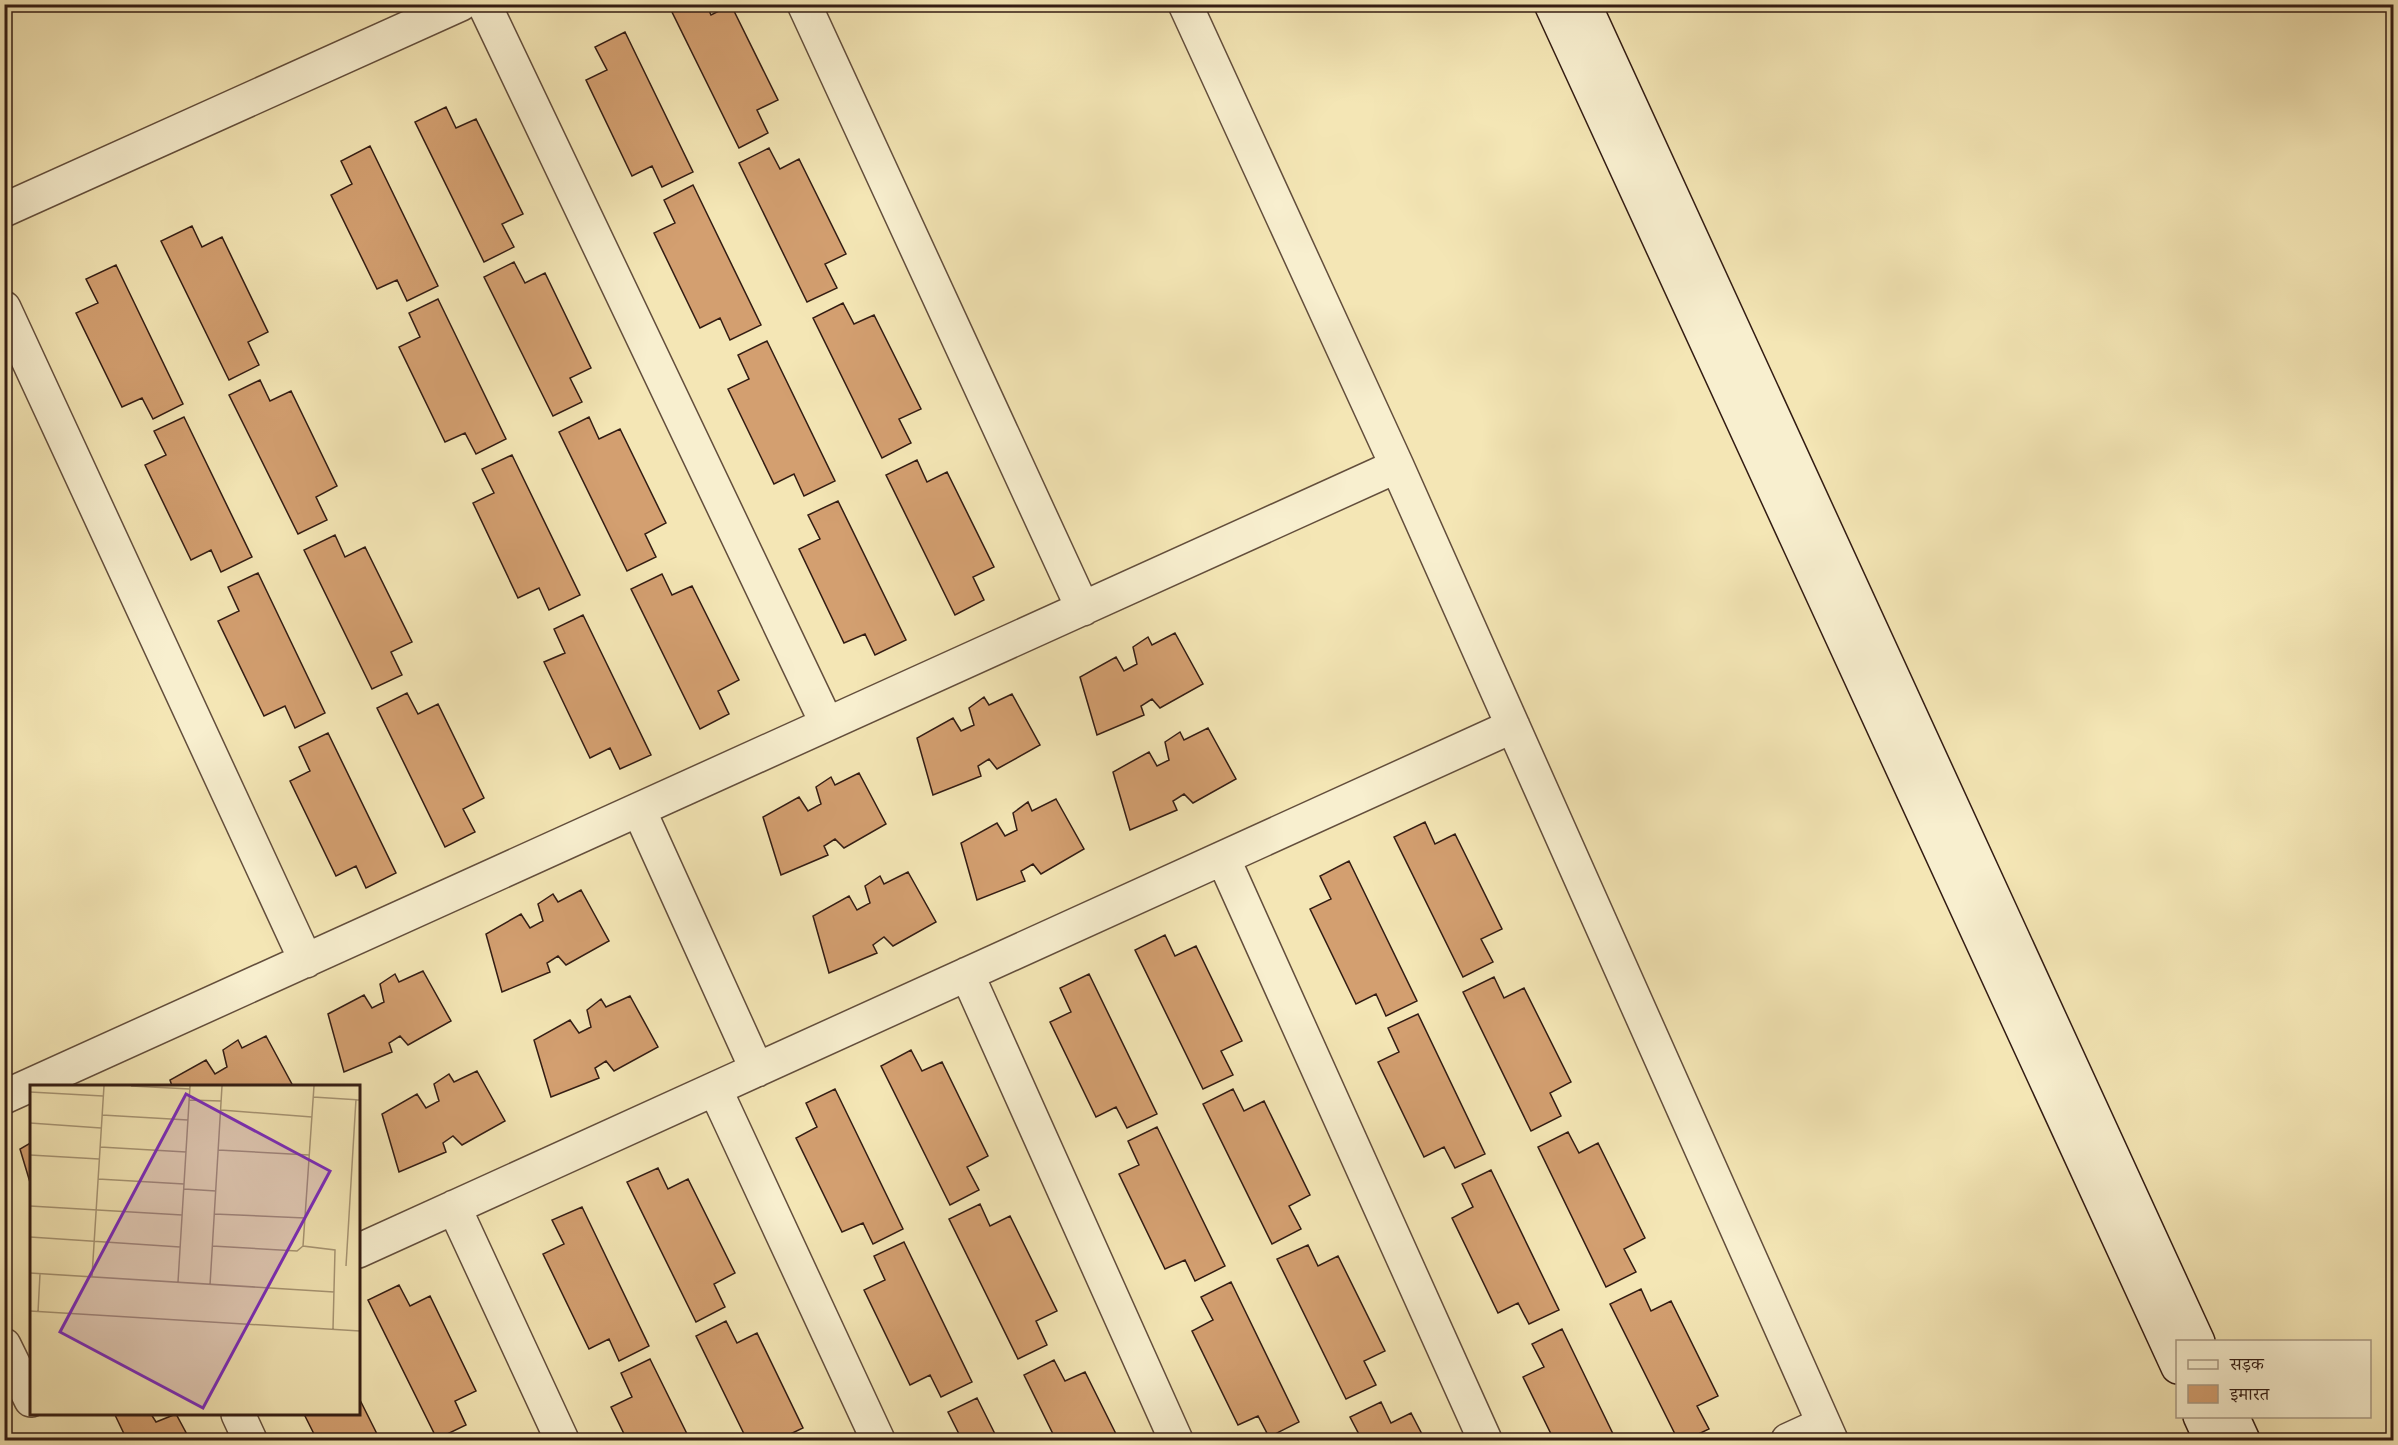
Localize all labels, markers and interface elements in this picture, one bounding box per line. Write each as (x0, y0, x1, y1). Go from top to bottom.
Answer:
inset map (30, 1085, 360, 1415)
legend (2176, 1340, 2371, 1418)
text: सड़क (2229, 1353, 2265, 1375)
text: इमारत (2229, 1383, 2270, 1405)

